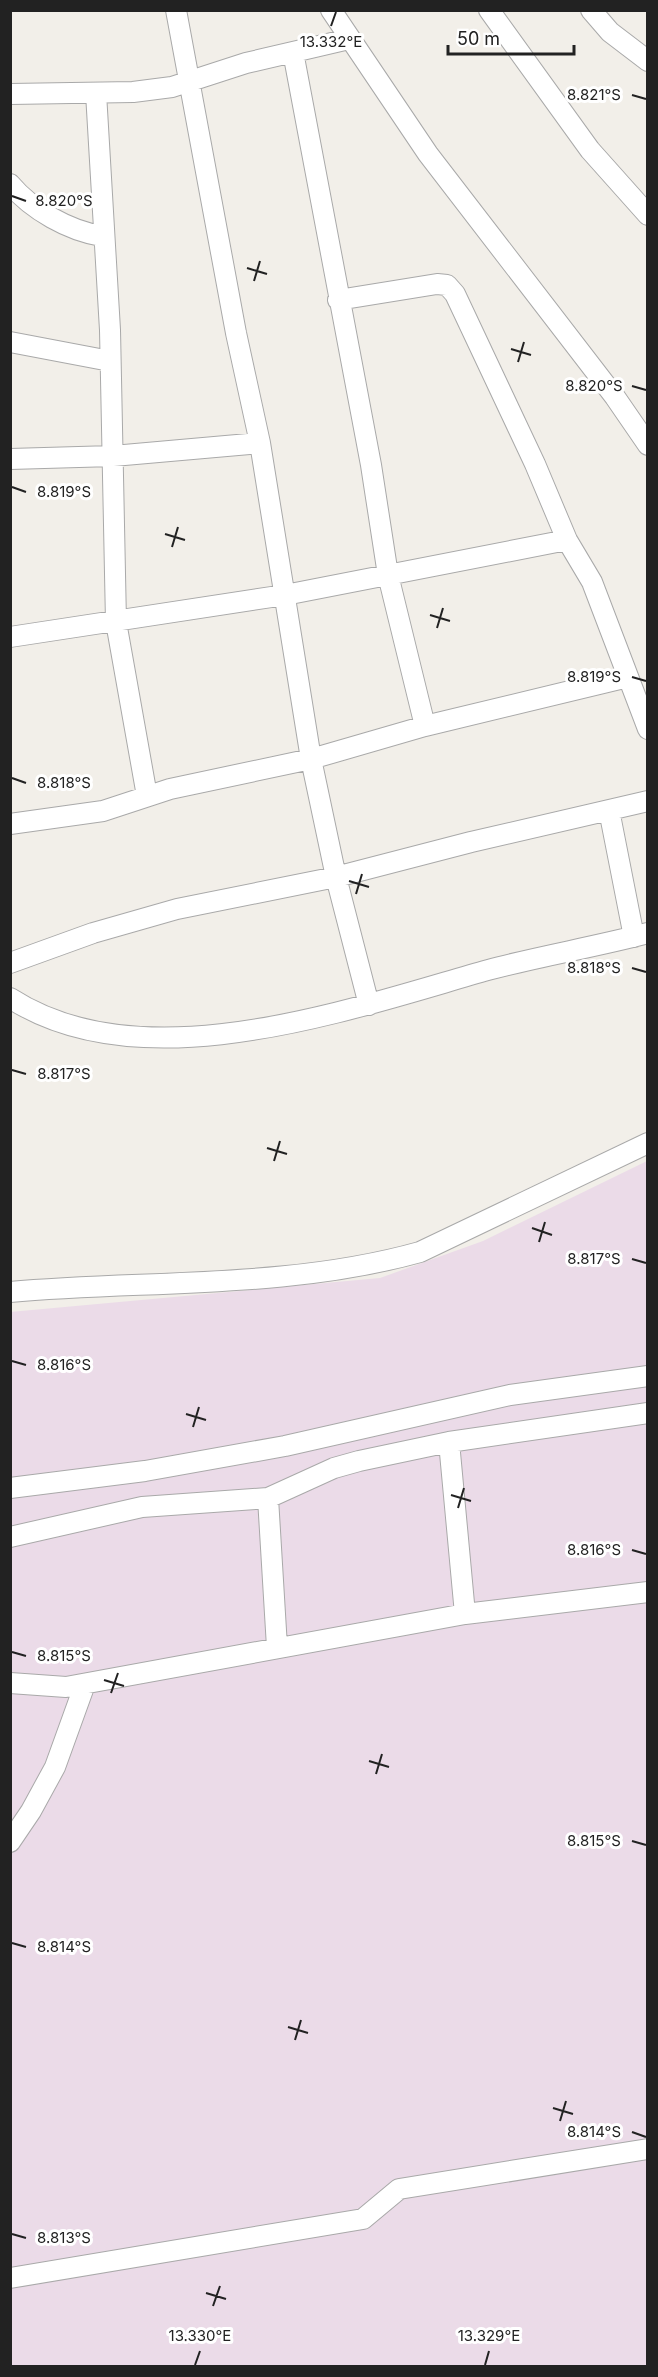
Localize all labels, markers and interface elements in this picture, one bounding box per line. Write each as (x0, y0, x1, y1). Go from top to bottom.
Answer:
scale bar (448, 18, 574, 56)
text: 50 m (457, 28, 500, 49)
text: 13.332°E (300, 32, 362, 51)
text: 8.821°S (567, 85, 621, 104)
text: 8.820°S (35, 191, 93, 210)
text: 8.820°S (565, 376, 623, 395)
text: 8.819°S (37, 482, 91, 501)
text: 8.819°S (567, 667, 621, 686)
text: 8.818°S (37, 773, 91, 792)
text: 8.818°S (567, 958, 621, 977)
text: 8.817°S (37, 1064, 91, 1083)
text: 8.817°S (567, 1249, 621, 1268)
text: 8.816°S (37, 1355, 91, 1374)
text: 8.816°S (567, 1540, 621, 1559)
text: 8.815°S (37, 1646, 91, 1665)
text: 8.815°S (567, 1831, 621, 1850)
text: 8.814°S (37, 1937, 91, 1956)
text: 8.814°S (567, 2122, 621, 2141)
text: 8.813°S (37, 2228, 91, 2247)
text: 13.330°E (169, 2326, 231, 2345)
text: 13.329°E (458, 2326, 520, 2345)

